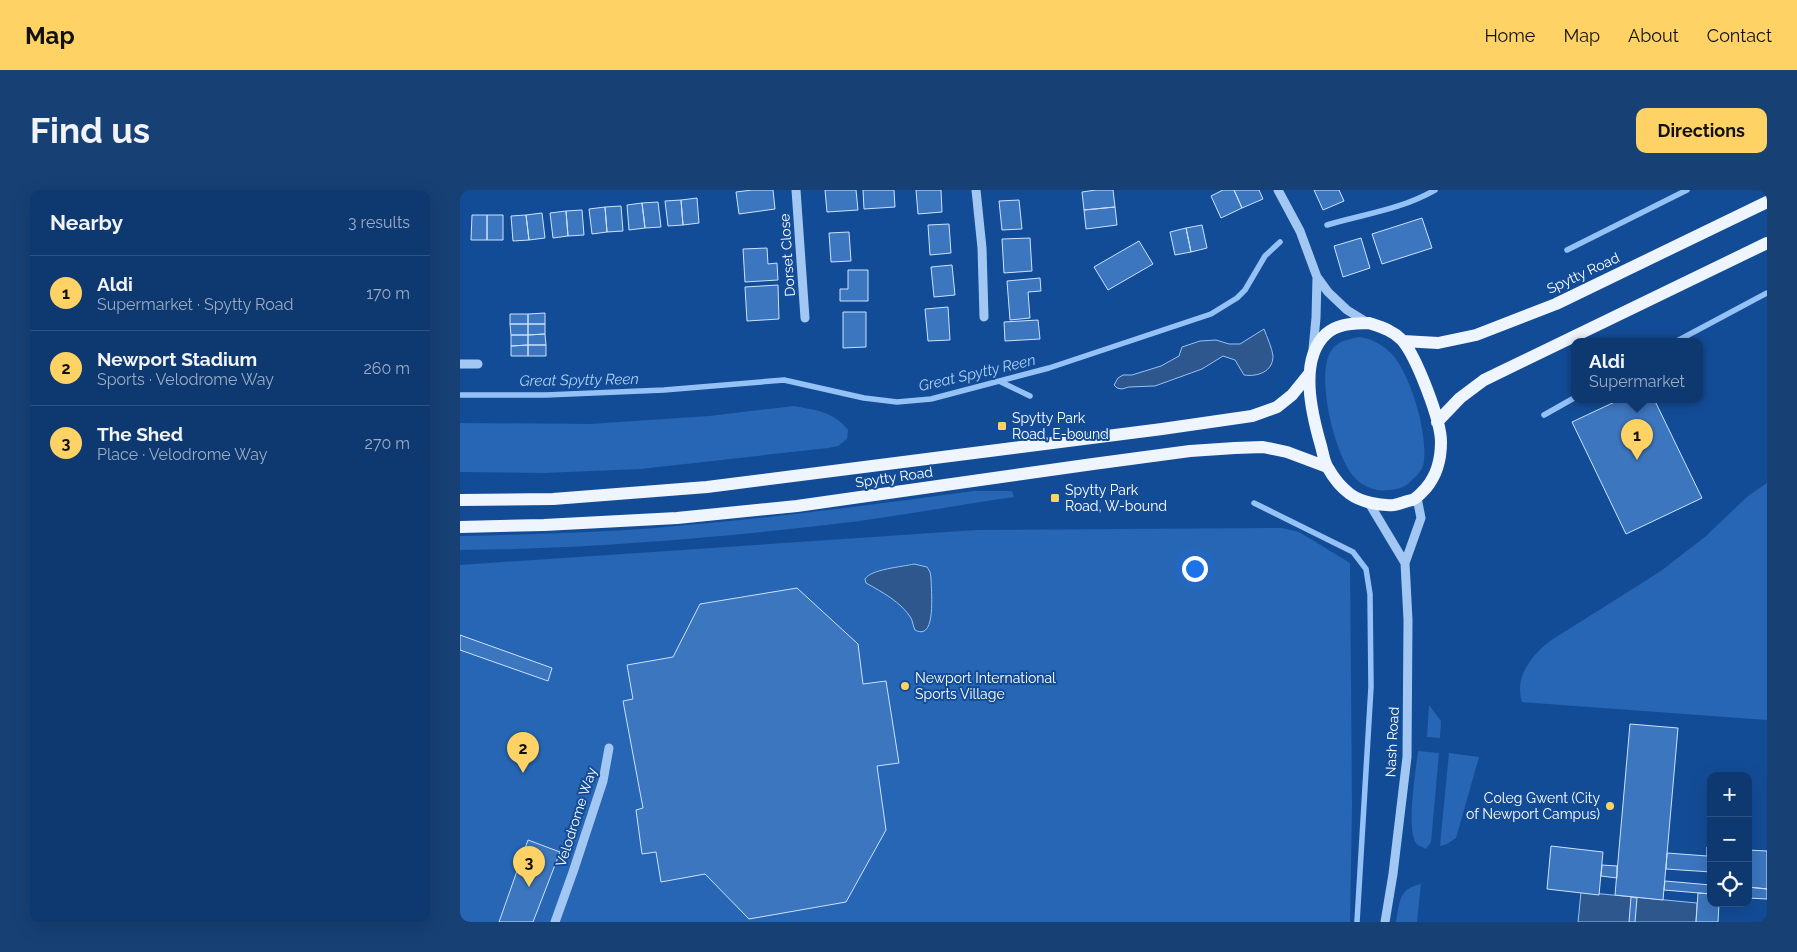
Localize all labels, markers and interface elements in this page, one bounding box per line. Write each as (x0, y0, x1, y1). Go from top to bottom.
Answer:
text: Map (25, 21, 75, 50)
text: Home (1484, 25, 1535, 46)
text: Map (1563, 25, 1600, 46)
text: About (1628, 25, 1679, 46)
text: Contact (1707, 25, 1772, 46)
button: Directions (1636, 108, 1767, 153)
text: Find us (30, 110, 150, 151)
text: Nearby (50, 210, 123, 235)
text: 3 results (348, 213, 410, 232)
street label: Dorset Close (776, 213, 798, 297)
street label: Spytty Road (1544, 249, 1622, 297)
text: Aldi (97, 273, 133, 295)
text: 1 (62, 284, 70, 303)
text: 170 m (366, 284, 410, 303)
text: Supermarket · Spytty Road (97, 295, 293, 314)
popup (1571, 338, 1703, 403)
text: Newport Stadium (97, 348, 257, 370)
text: Aldi (1589, 350, 1625, 372)
water label: Great Spytty Reen (917, 351, 1037, 395)
text: 2 (61, 359, 71, 378)
text: 260 m (363, 359, 410, 378)
text: Sports · Velodrome Way (97, 370, 274, 389)
water label: Great Spytty Reen (519, 370, 639, 390)
text: Supermarket (1589, 372, 1685, 391)
place label: Spytty Park Road, E-bound (1012, 410, 1109, 442)
pin: 1 (1621, 419, 1653, 460)
marker: Spytty Park Road, E-bound (996, 420, 1008, 432)
text: The Shed (97, 423, 183, 445)
text: 3 (62, 434, 70, 453)
text: 270 m (365, 434, 410, 453)
text: Place · Velodrome Way (97, 445, 267, 464)
street label: Spytty Road (854, 464, 934, 490)
place label: Spytty Park Road, W-bound (1065, 482, 1167, 514)
marker: Spytty Park Road, W-bound (1049, 492, 1061, 504)
your location (1182, 556, 1208, 582)
place label: Newport International Sports Village (915, 670, 1056, 702)
marker: Newport International Sports Village (899, 680, 911, 692)
street label: Nash Road (1382, 706, 1402, 778)
pin: 2 (507, 732, 539, 773)
street label: Velodrome Way (552, 765, 600, 869)
map controls (1707, 772, 1752, 907)
button: + (1707, 772, 1752, 817)
place label: Coleg Gwent (City of Newport Campus) (1466, 790, 1600, 822)
marker: Coleg Gwent (City of Newport Campus) (1604, 800, 1616, 812)
button: − (1707, 817, 1752, 862)
pin: 3 (513, 846, 545, 887)
button: locate (1707, 862, 1752, 907)

